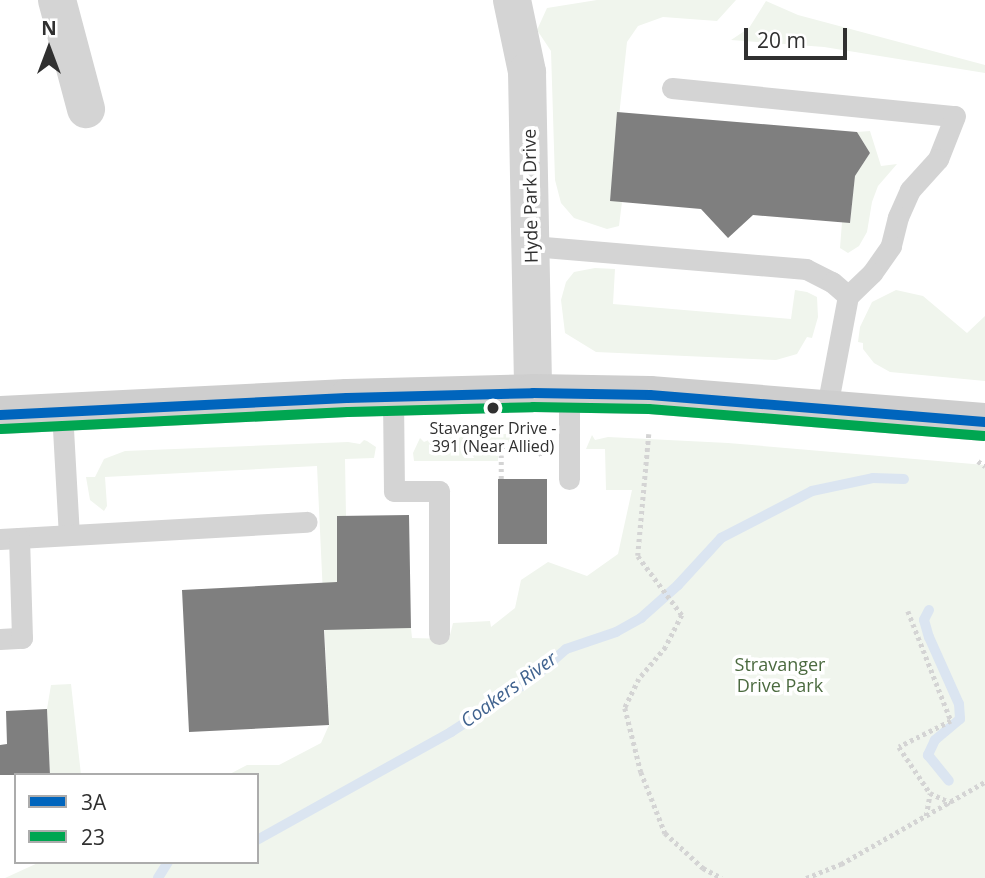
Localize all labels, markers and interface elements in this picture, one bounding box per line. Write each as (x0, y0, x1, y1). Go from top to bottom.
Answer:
north arrow (14, 14, 84, 84)
scale bar (747, 14, 850, 58)
text: N (41, 15, 57, 41)
text: 20 m (757, 26, 806, 54)
street label: Hyde Park Drive (518, 129, 542, 263)
marker: Stavanger Drive - 391 (Near Allied) (486, 401, 500, 415)
place label: Stavanger Drive - 391 (Near Allied) (430, 418, 556, 456)
water label: Coakers River (456, 647, 562, 733)
park label: Stravanger Drive Park (735, 654, 825, 696)
legend (14, 773, 259, 864)
text: 3A (81, 788, 106, 816)
text: 23 (81, 823, 105, 851)

